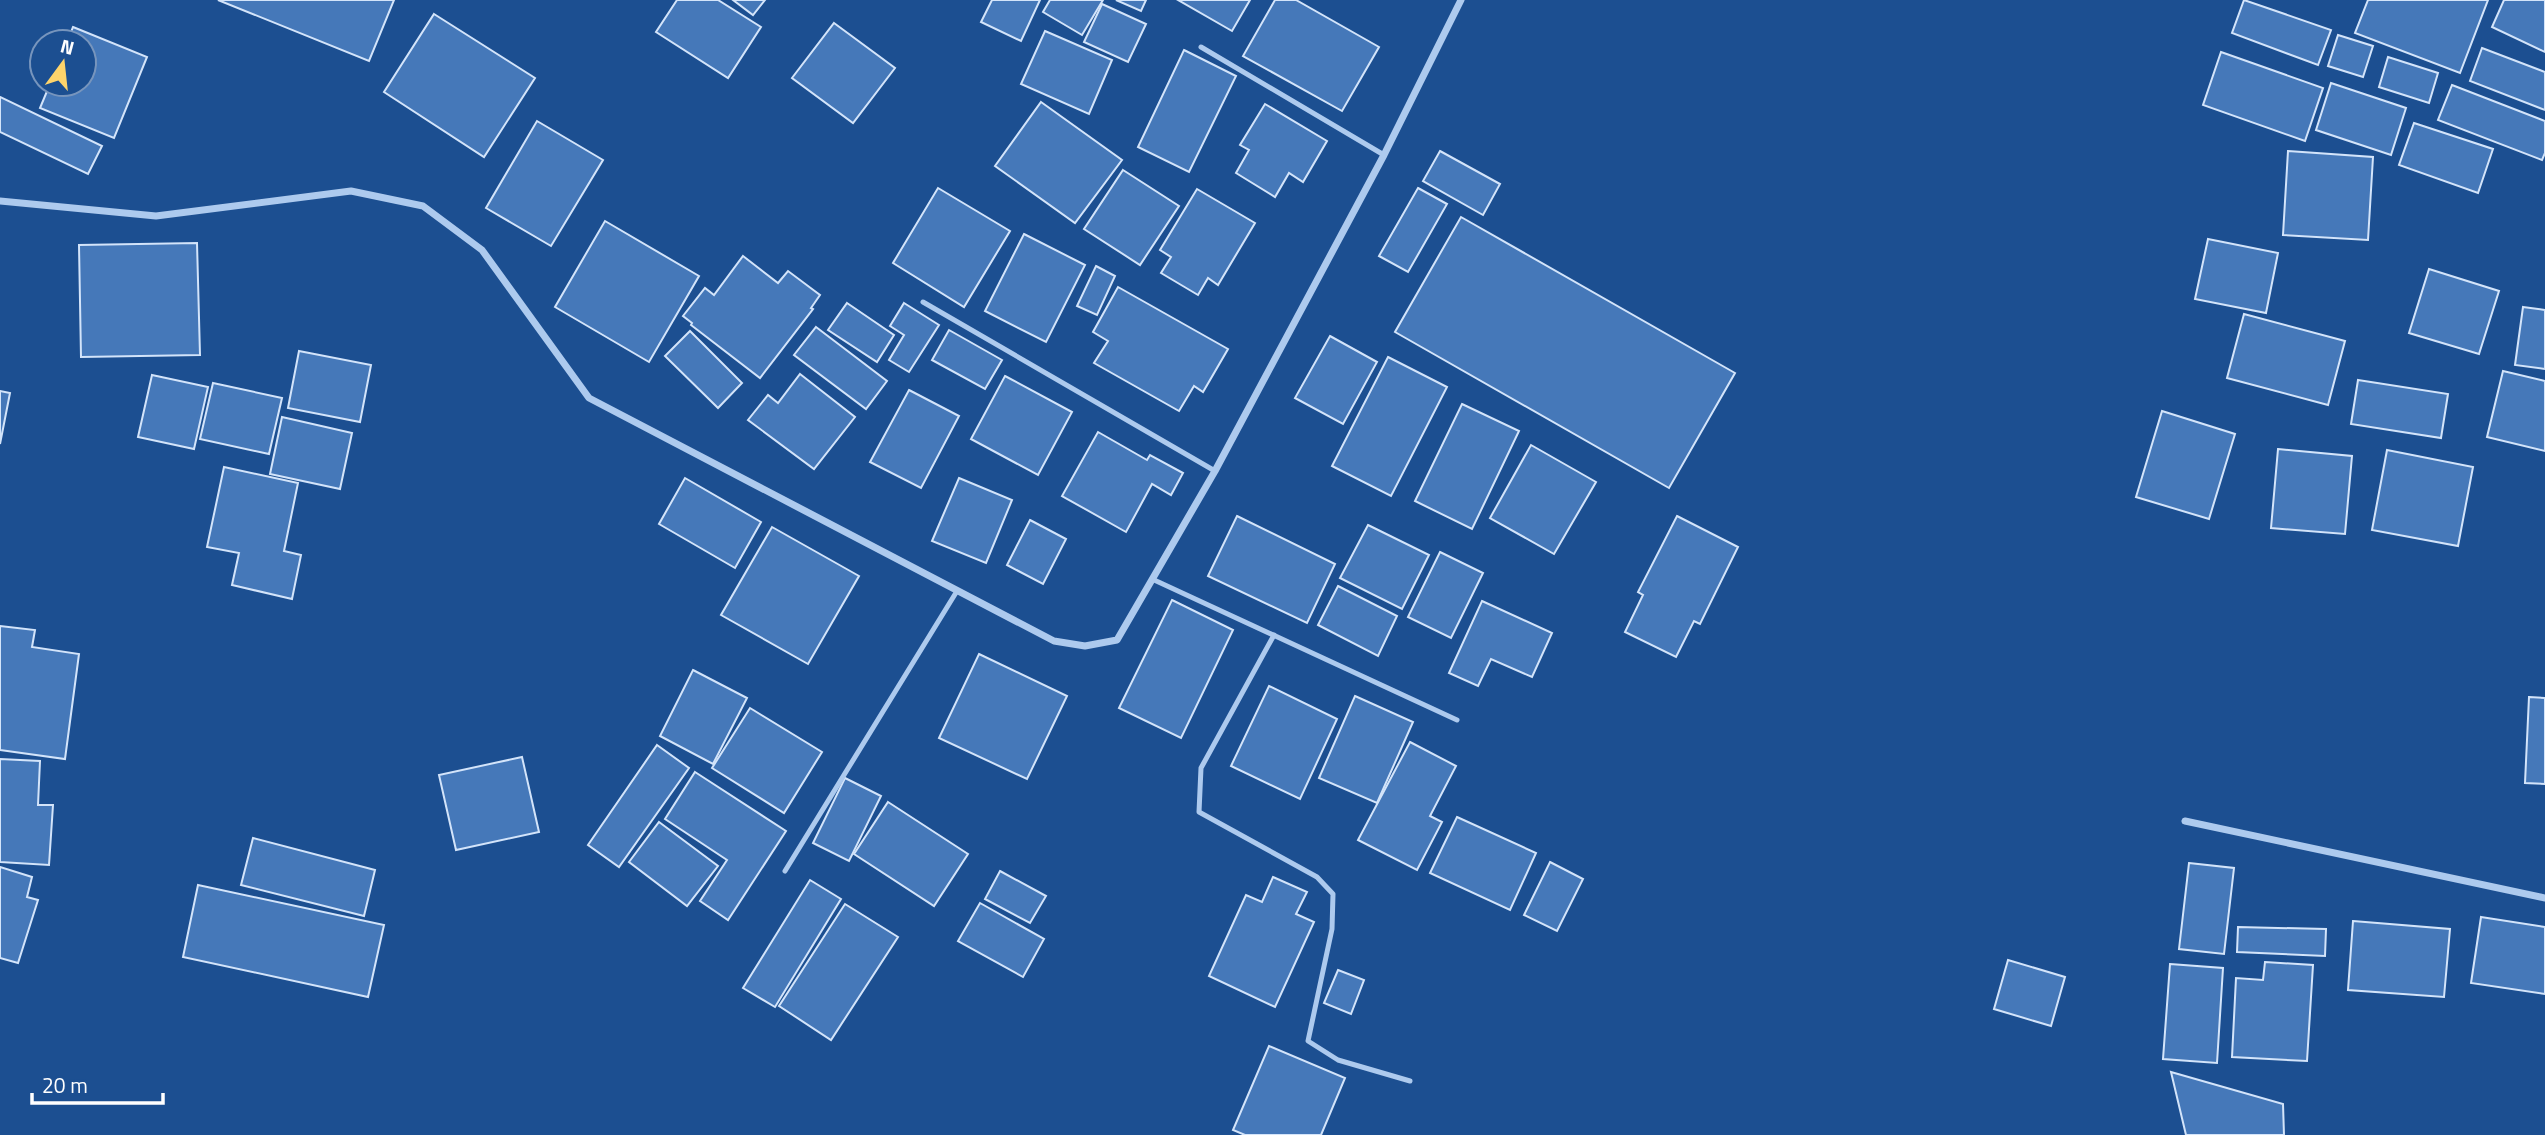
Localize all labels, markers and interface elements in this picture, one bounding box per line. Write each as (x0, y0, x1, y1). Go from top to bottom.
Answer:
north arrow (28, 28, 98, 98)
text: N (57, 30, 78, 62)
scale bar (32, 1062, 163, 1106)
text: 20 m (42, 1069, 88, 1101)

